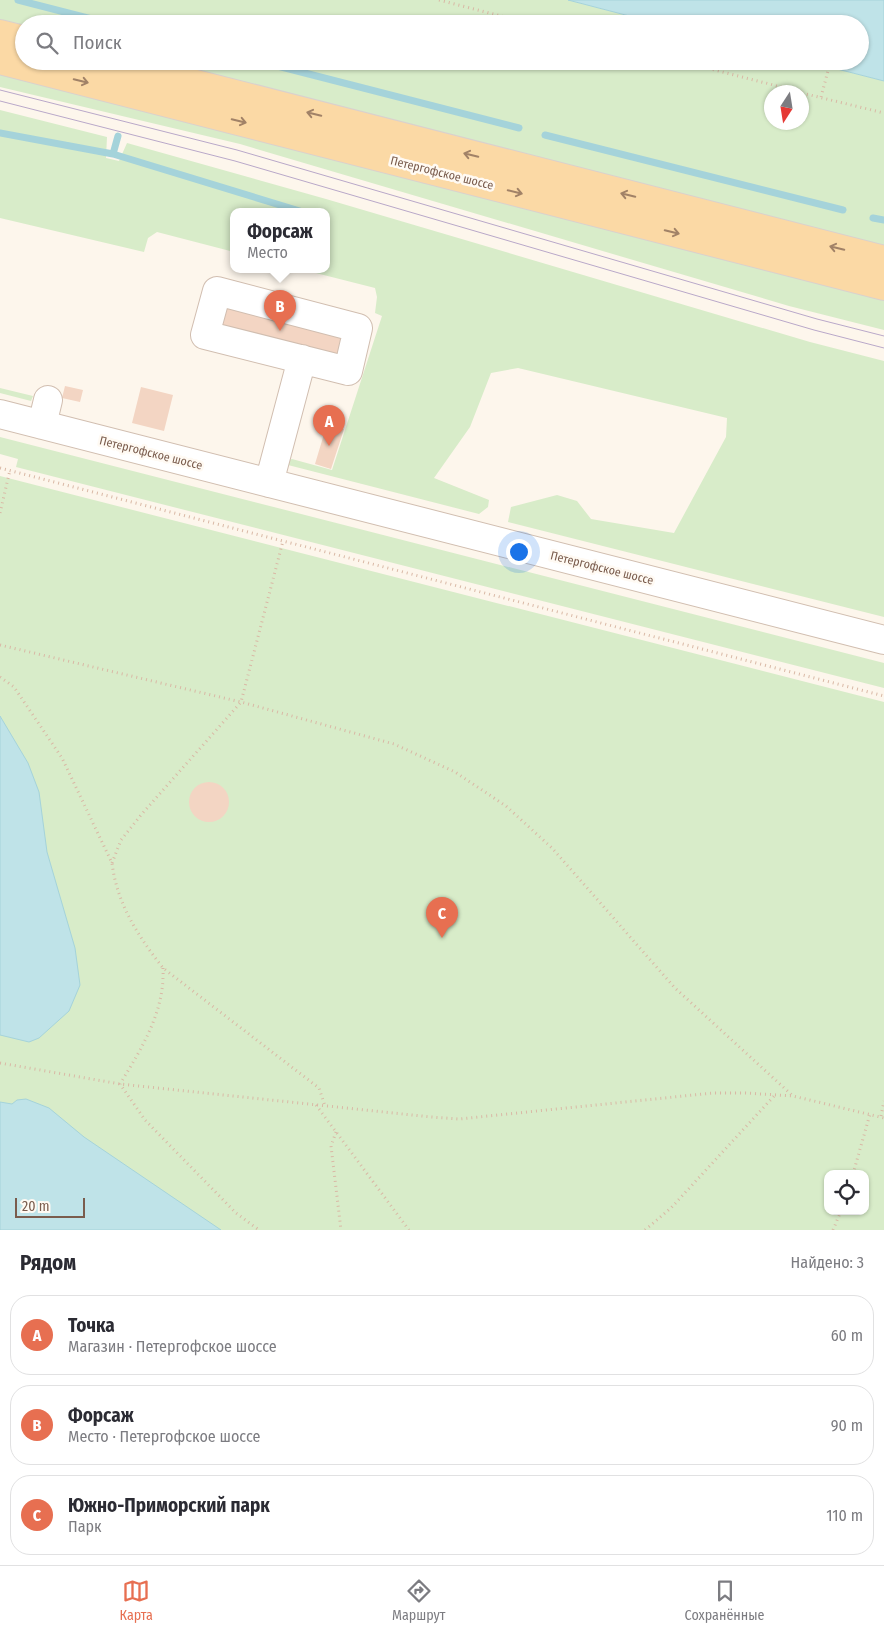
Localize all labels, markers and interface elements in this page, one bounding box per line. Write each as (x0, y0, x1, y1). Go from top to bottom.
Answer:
search box (15, 15, 869, 70)
icon: search (33, 29, 61, 57)
text: Поиск (73, 31, 122, 54)
one-way arrow (73, 77, 89, 86)
north arrow (764, 85, 809, 130)
one-way arrow (306, 109, 322, 118)
one-way arrow (230, 117, 246, 126)
one-way arrow (463, 149, 479, 159)
street label: Петергофское шоссе (389, 153, 495, 193)
one-way arrow (506, 188, 522, 197)
one-way arrow (621, 190, 637, 199)
popup (230, 208, 330, 273)
text: Форсаж (247, 220, 313, 243)
one-way arrow (664, 228, 680, 237)
text: Место (247, 243, 288, 262)
one-way arrow (829, 243, 845, 252)
pin: B (264, 290, 296, 331)
pin: A (313, 405, 345, 446)
street label: Петергофское шоссе (98, 433, 204, 473)
your location (506, 539, 532, 565)
street label: Петергофское шоссе (549, 548, 655, 588)
pin: C (426, 897, 458, 938)
map controls (824, 1170, 869, 1215)
button: locate (824, 1170, 869, 1215)
scale bar (15, 1195, 85, 1218)
text: 20 m (22, 1198, 50, 1215)
text: Рядом (20, 1250, 76, 1276)
text: Найдено: 3 (791, 1253, 864, 1272)
text: Точка (68, 1314, 115, 1337)
text: A (33, 1326, 41, 1345)
text: 60 m (831, 1326, 863, 1345)
text: Магазин · Петергофское шоссе (68, 1337, 277, 1356)
text: Форсаж (68, 1404, 134, 1427)
text: B (33, 1416, 41, 1435)
text: 90 m (831, 1416, 863, 1435)
text: Место · Петергофское шоссе (68, 1427, 260, 1446)
text: Южно-Приморский парк (68, 1494, 270, 1517)
text: C (33, 1506, 41, 1525)
text: 110 m (826, 1506, 863, 1525)
text: Парк (68, 1517, 102, 1536)
tab: Карта (120, 1577, 153, 1624)
tab: Маршрут (392, 1577, 446, 1624)
tab: Сохранённые (685, 1577, 764, 1624)

